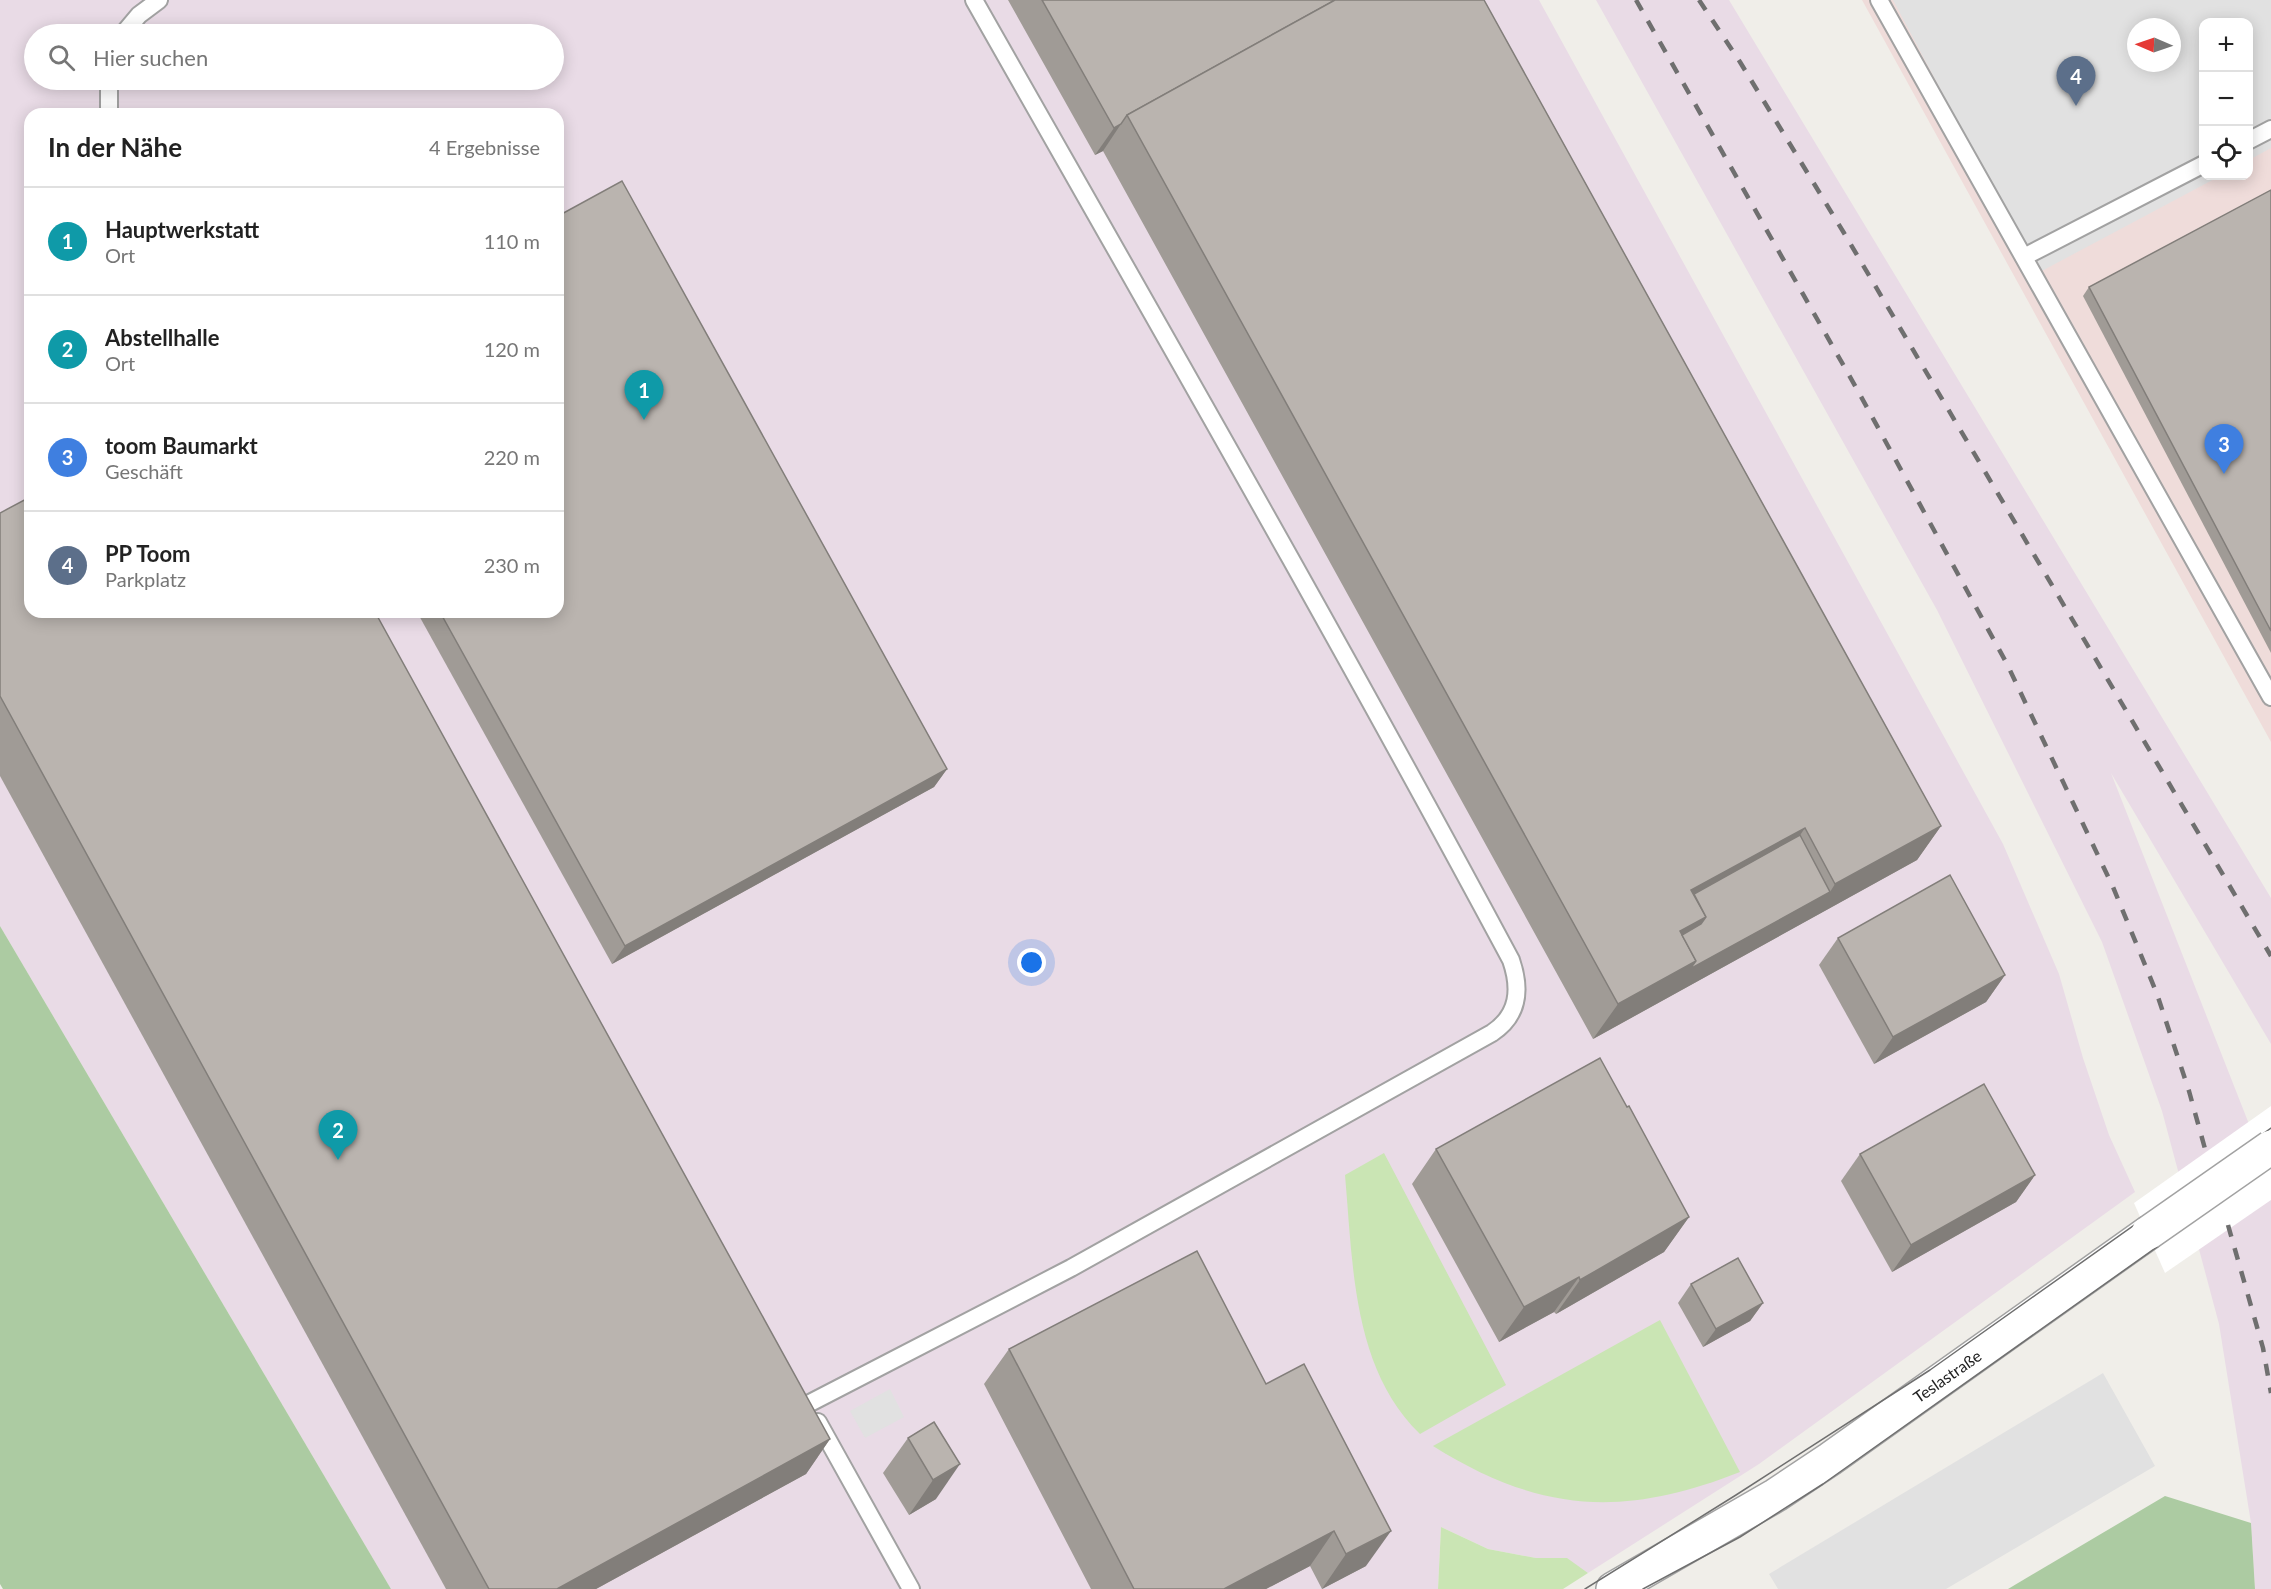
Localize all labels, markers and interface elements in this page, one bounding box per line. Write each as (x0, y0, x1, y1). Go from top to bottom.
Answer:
north arrow (2127, 18, 2181, 72)
map controls (2199, 18, 2253, 180)
button: + (2199, 18, 2253, 72)
search box (24, 24, 564, 90)
icon: search (45, 41, 78, 74)
text: Hier suchen (93, 44, 208, 71)
pin: 4 (2056, 57, 2096, 106)
button: − (2199, 72, 2253, 126)
button: locate (2199, 126, 2253, 180)
text: In der Nähe (48, 131, 182, 163)
text: 4 Ergebnisse (429, 135, 540, 159)
text: Hauptwerkstatt (105, 216, 259, 243)
text: 1 (62, 229, 73, 253)
text: 110 m (484, 229, 540, 253)
text: Ort (105, 243, 135, 267)
text: Abstellhalle (105, 324, 219, 351)
text: 2 (62, 337, 73, 361)
text: 120 m (484, 337, 540, 361)
text: Ort (105, 351, 135, 375)
pin: 1 (624, 370, 664, 420)
pin: 3 (2204, 424, 2244, 474)
text: toom Baumarkt (105, 432, 258, 459)
text: 3 (62, 445, 73, 469)
text: 220 m (484, 445, 540, 469)
text: Geschäft (105, 459, 183, 483)
text: PP Toom (105, 540, 191, 567)
text: 4 (62, 553, 73, 577)
text: 230 m (484, 553, 540, 577)
text: Parkplatz (105, 567, 186, 591)
your location (1017, 948, 1046, 977)
pin: 2 (318, 1110, 358, 1160)
street label: Teslastraße (1909, 1346, 1985, 1406)

